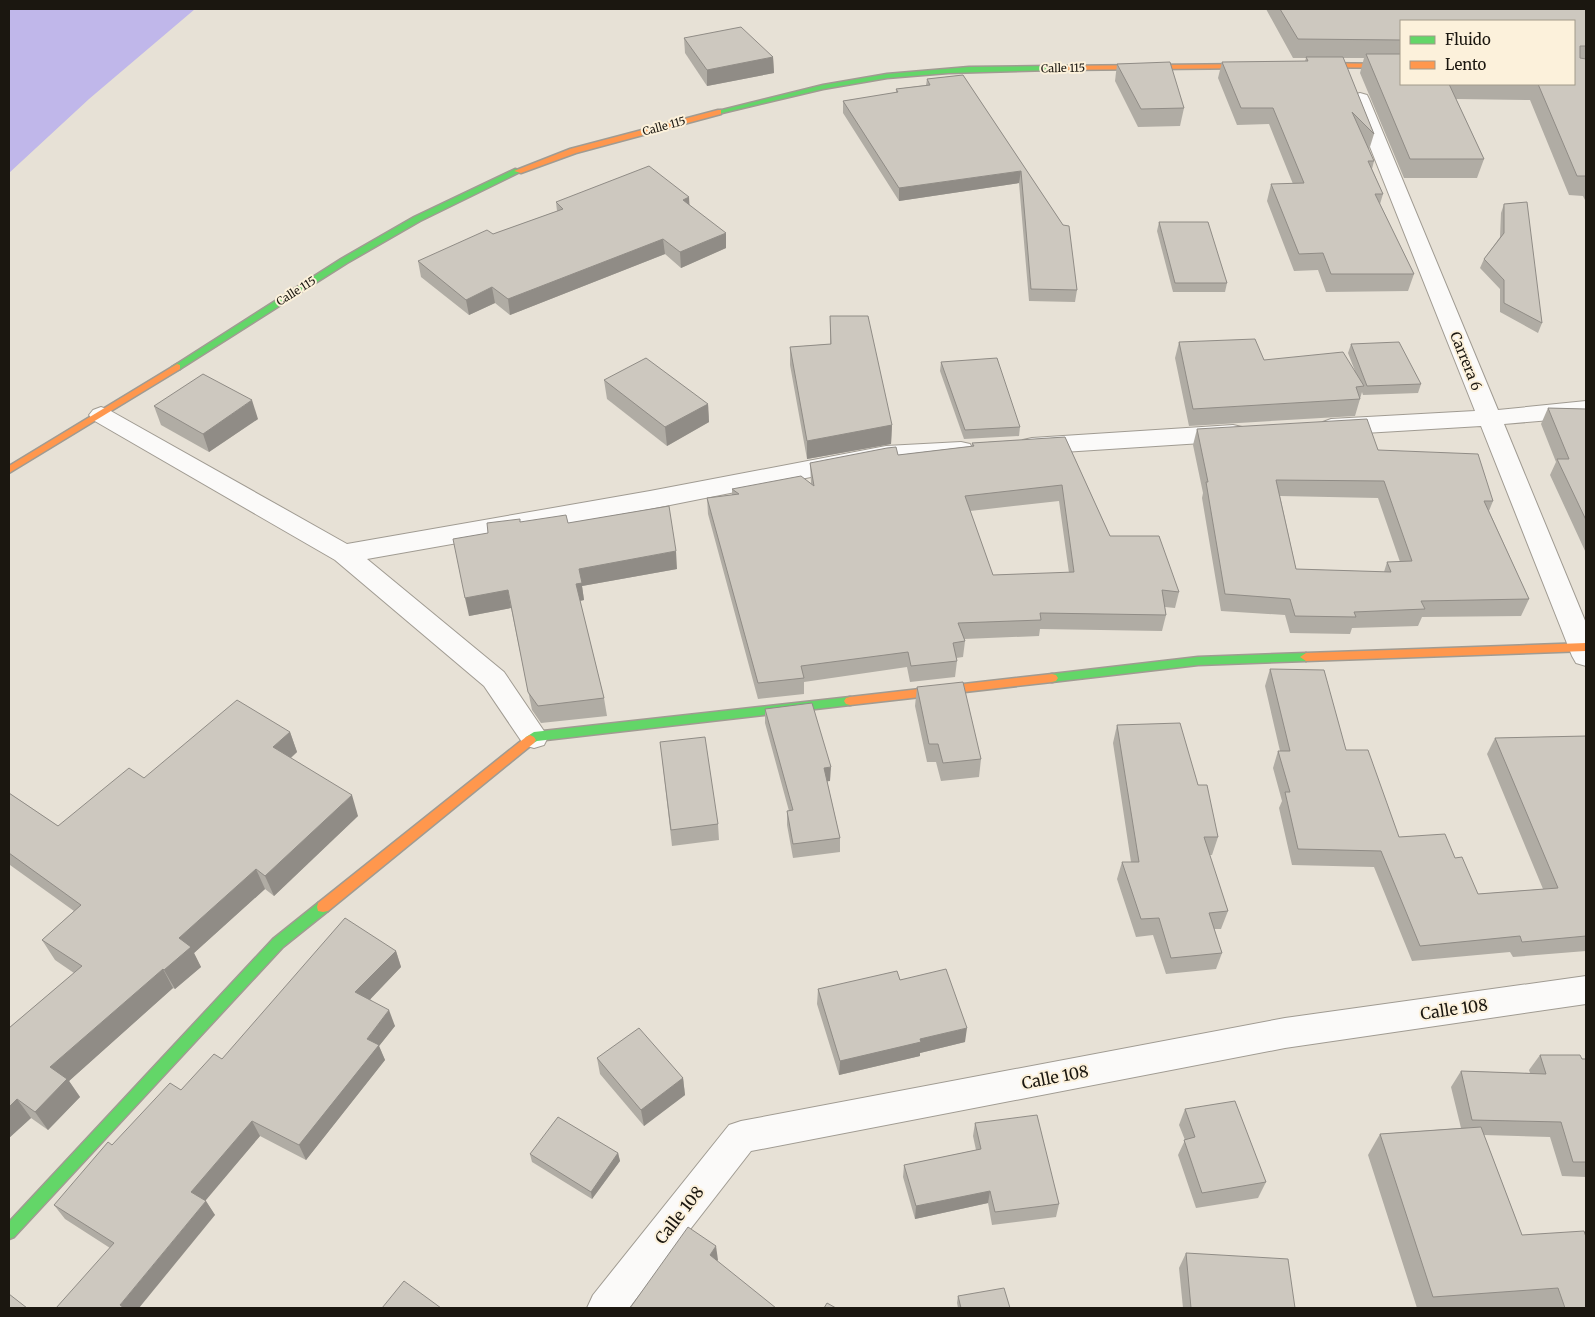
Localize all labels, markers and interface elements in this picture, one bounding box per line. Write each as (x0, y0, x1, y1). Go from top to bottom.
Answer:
legend (1400, 20, 1575, 85)
text: Fluido (1445, 30, 1491, 49)
text: Lento (1445, 55, 1487, 74)
street label: Calle 115 (1041, 61, 1085, 75)
street label: Calle 115 (641, 114, 687, 138)
street label: Calle 115 (274, 273, 318, 309)
street label: Carrera 6 (1446, 329, 1486, 393)
street label: Calle 108 (1419, 994, 1489, 1024)
street label: Calle 108 (1020, 1061, 1090, 1093)
street label: Calle 108 (650, 1182, 708, 1248)

